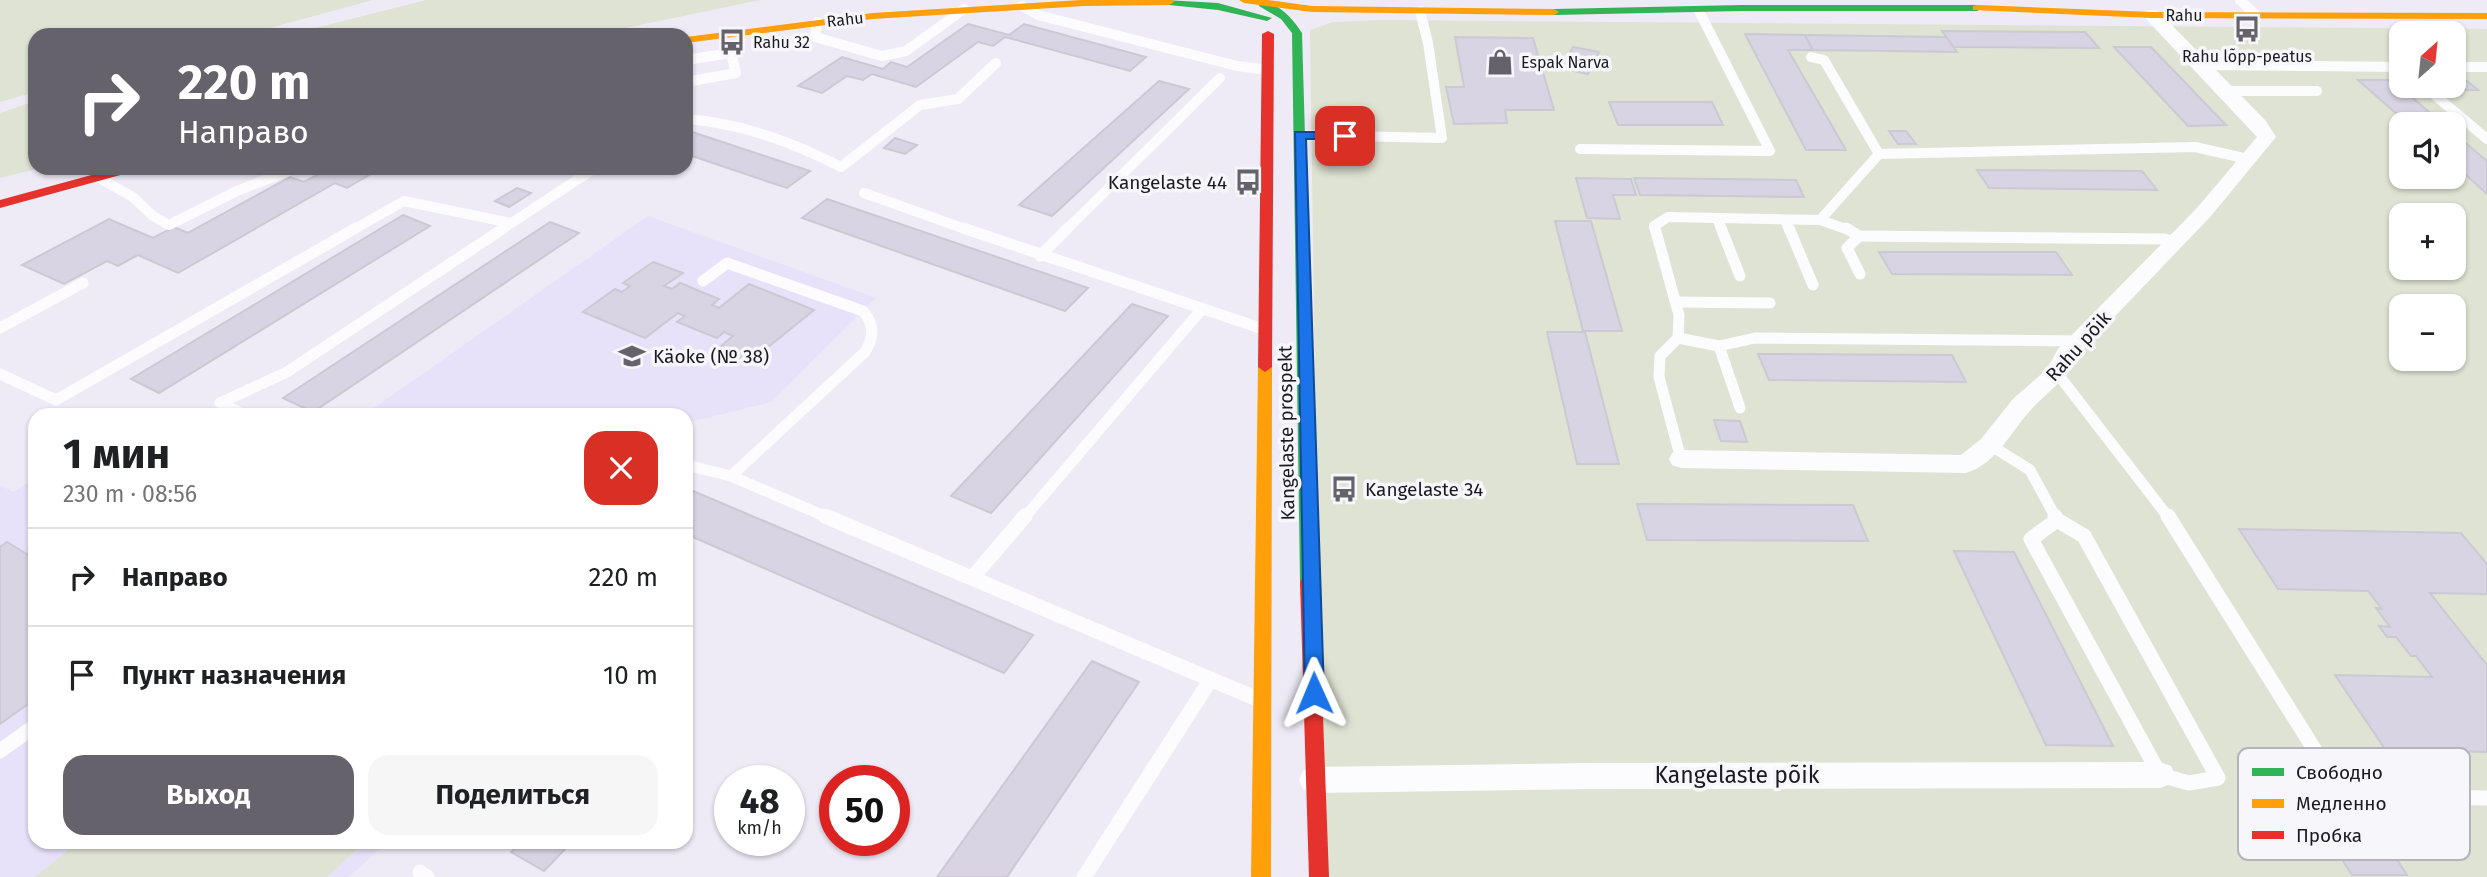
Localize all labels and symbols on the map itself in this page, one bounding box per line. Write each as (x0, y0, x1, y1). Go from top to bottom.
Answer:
street label: Rahu (2166, 6, 2202, 25)
street label: Rahu (826, 8, 864, 31)
bus stop icon: Rahu lõpp-peatus (2232, 14, 2262, 44)
north arrow (2389, 21, 2466, 98)
bus stop icon: Rahu 32 (717, 27, 747, 57)
place label: Rahu 32 (753, 33, 810, 52)
shop icon: Espak Narva (1485, 47, 1515, 77)
place label: Rahu lõpp-peatus (2182, 47, 2312, 66)
place label: Espak Narva (1521, 53, 1610, 72)
pin (1315, 106, 1375, 166)
bus stop icon: Kangelaste 44 (1233, 167, 1263, 197)
place label: Kangelaste 44 (1108, 171, 1227, 194)
street label: Rahu põik (2041, 306, 2116, 386)
school or university icon: Käoke (№ 38) (617, 341, 647, 371)
place label: Käoke (№ 38) (653, 345, 769, 368)
street label: Kangelaste prospekt (1273, 345, 1300, 521)
bus stop icon: Kangelaste 34 (1329, 474, 1359, 504)
place label: Kangelaste 34 (1365, 478, 1483, 501)
position arrow (1277, 656, 1351, 730)
legend (2238, 748, 2470, 860)
street label: Kangelaste põik (1654, 761, 1820, 789)
text: Свободно (2296, 761, 2383, 784)
speed limit sign: 50 (819, 765, 910, 856)
text: Медленно (2296, 792, 2387, 815)
text: Пробка (2296, 824, 2362, 847)

